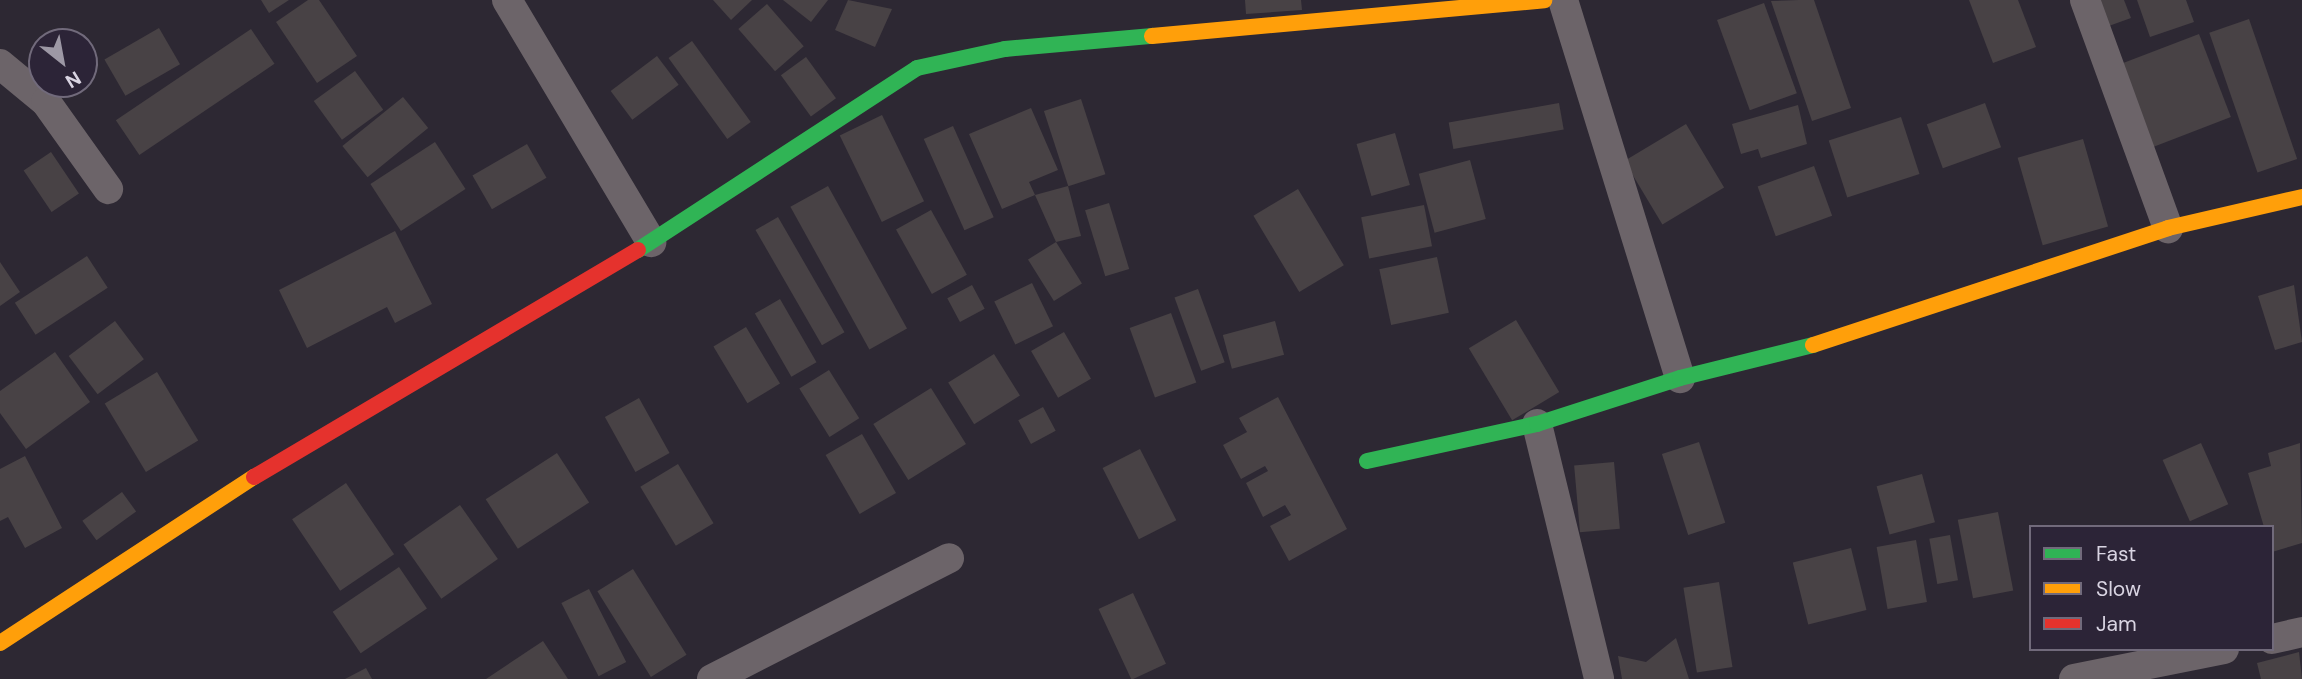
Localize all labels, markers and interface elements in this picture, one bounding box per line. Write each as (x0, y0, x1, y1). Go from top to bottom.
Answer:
north arrow (28, 28, 98, 98)
text: N (61, 65, 85, 94)
legend (2029, 525, 2274, 651)
text: Fast (2096, 540, 2136, 568)
text: Slow (2096, 575, 2141, 603)
text: Jam (2096, 610, 2137, 638)

